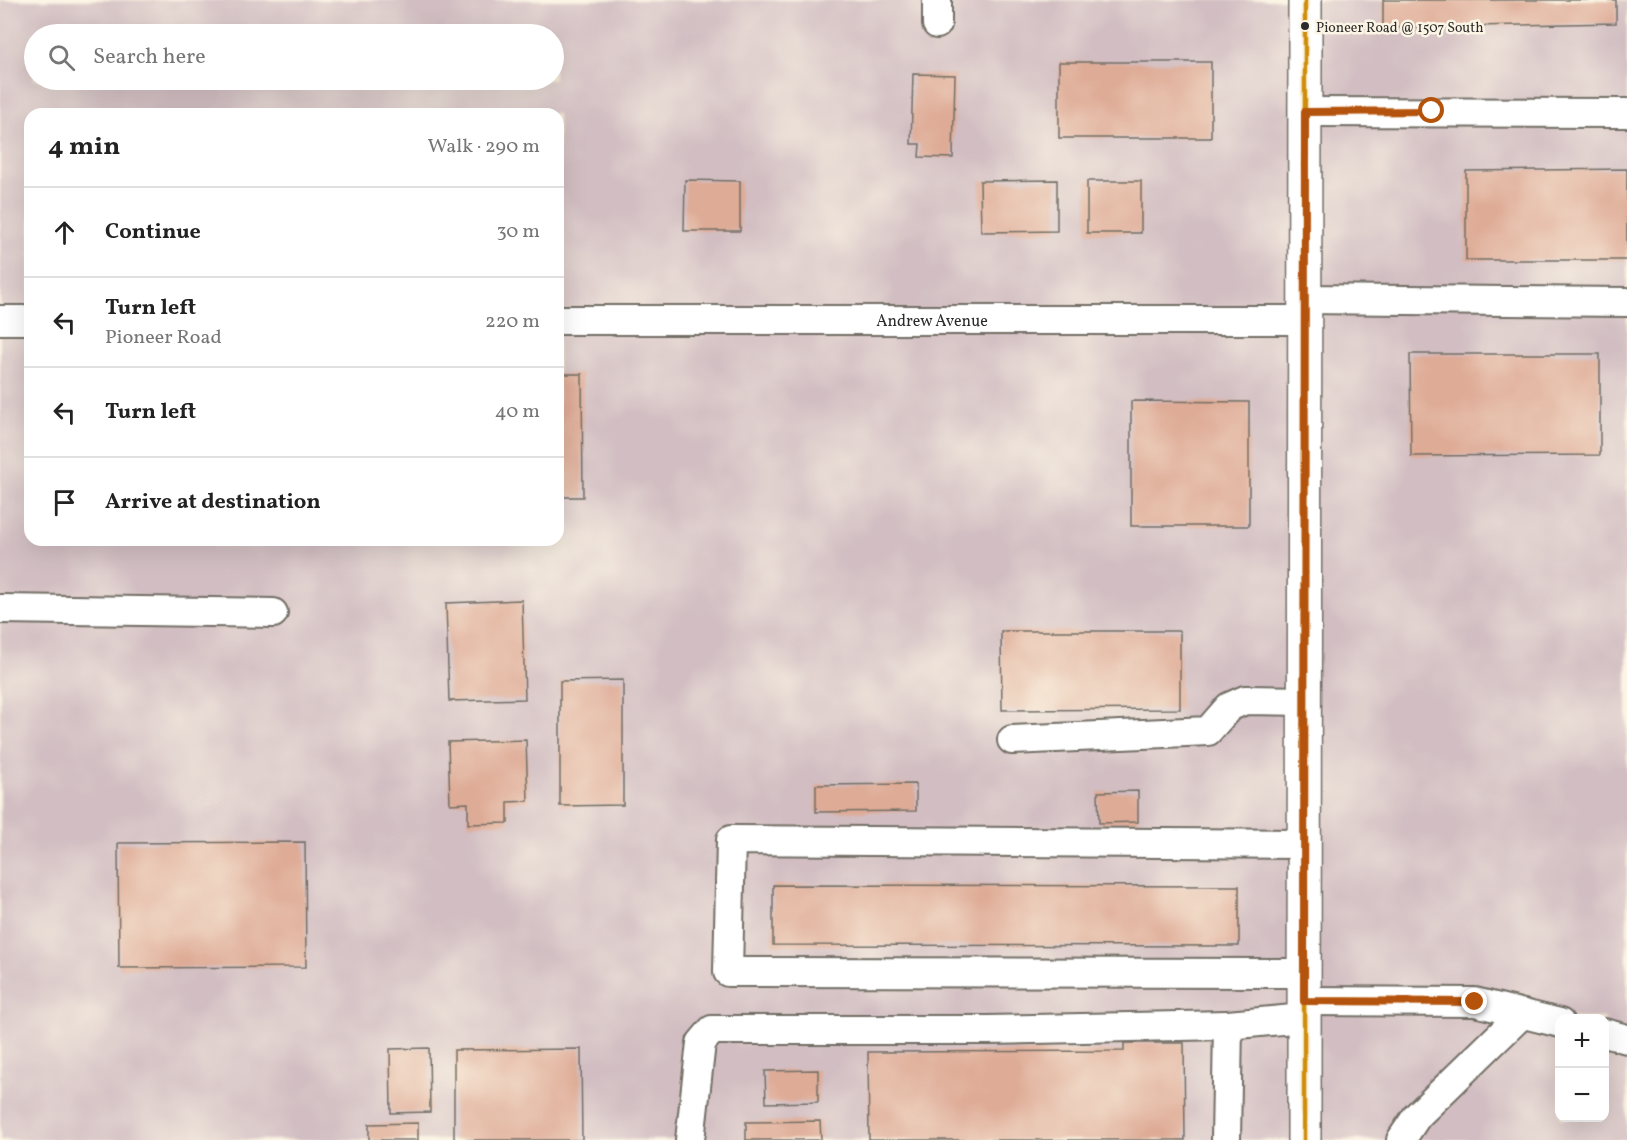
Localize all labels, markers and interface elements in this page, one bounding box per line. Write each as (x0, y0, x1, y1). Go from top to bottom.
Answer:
place label: Pioneer Road @ 1507 South (1316, 19, 1483, 38)
marker: Pioneer Road @ 1507 South (1299, 20, 1311, 32)
search box (24, 24, 564, 90)
icon: search (45, 41, 78, 74)
text: Search here (93, 42, 206, 73)
route start (1418, 97, 1444, 123)
text: 4 min (48, 129, 120, 165)
text: Walk · 290 m (428, 133, 540, 161)
icon: ahead (48, 216, 81, 249)
text: Continue (105, 217, 201, 248)
text: 30 m (496, 218, 540, 246)
text: Turn left (105, 293, 196, 324)
icon: left (48, 306, 81, 339)
text: 220 m (485, 308, 540, 336)
street label: Andrew Avenue (876, 311, 988, 333)
text: Pioneer Road (105, 324, 222, 352)
icon: left (48, 396, 81, 429)
text: Turn left (105, 397, 196, 428)
text: 40 m (495, 398, 540, 426)
icon: arrive (48, 486, 81, 519)
text: Arrive at destination (105, 487, 321, 518)
route end (1461, 988, 1487, 1014)
map controls (1555, 1014, 1609, 1122)
button: + (1555, 1014, 1609, 1068)
button: − (1555, 1068, 1609, 1122)

